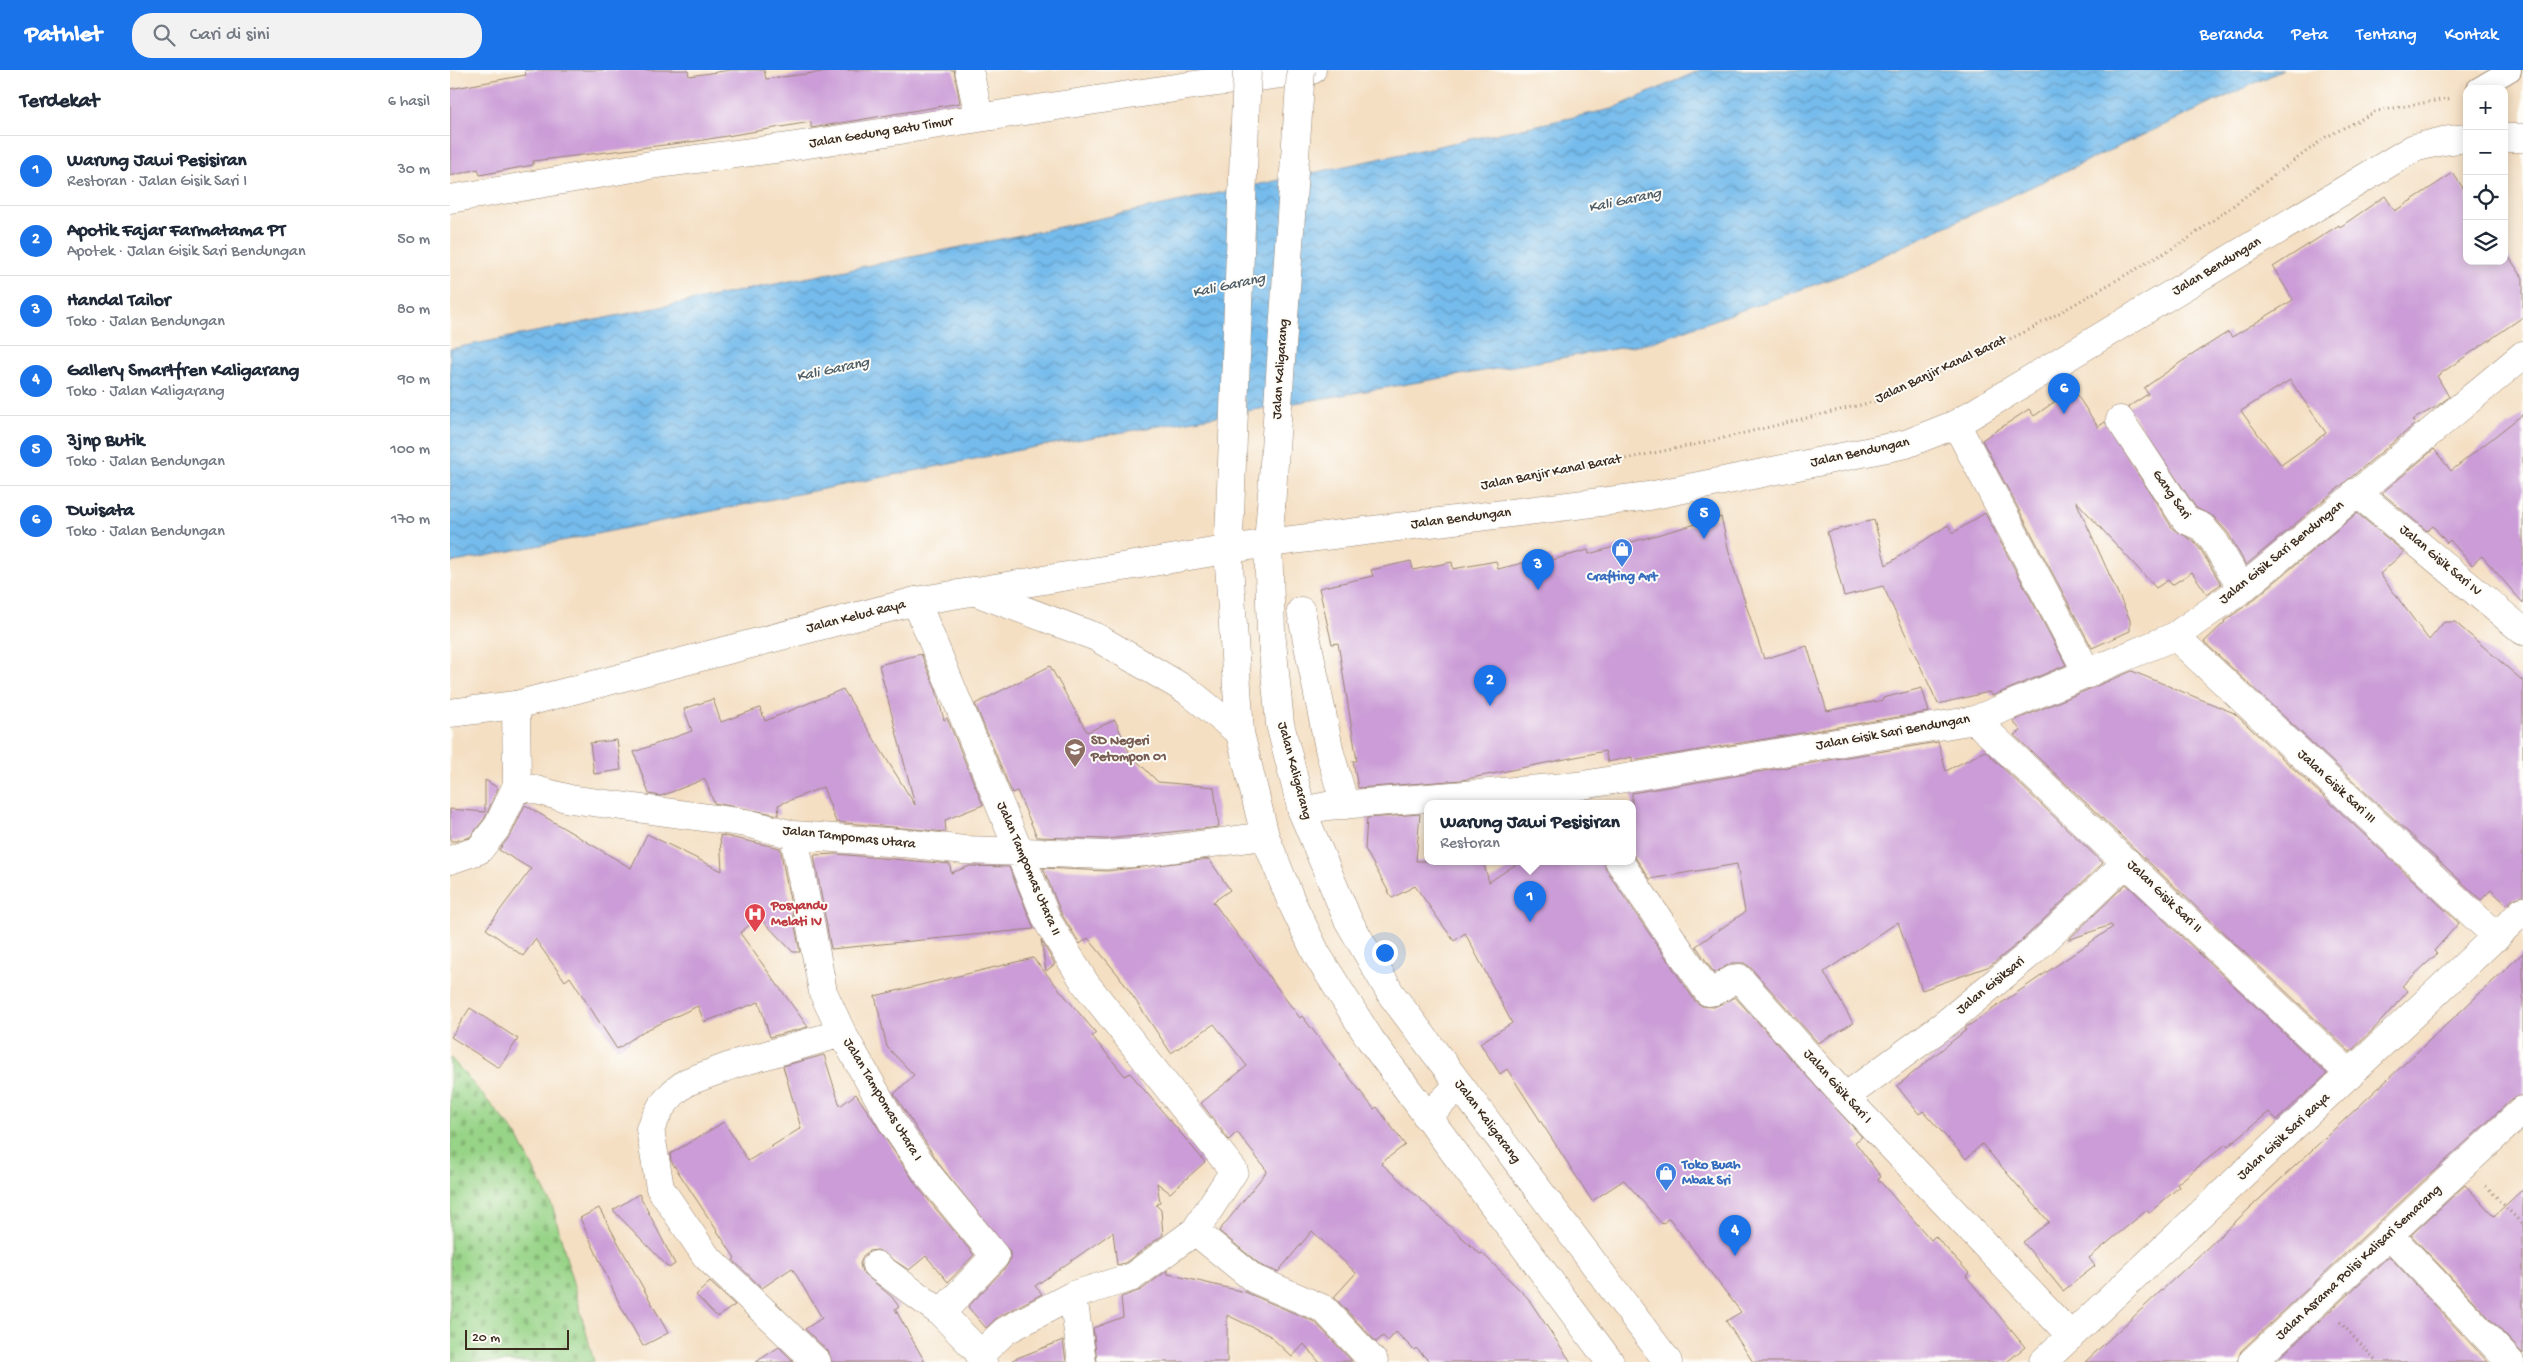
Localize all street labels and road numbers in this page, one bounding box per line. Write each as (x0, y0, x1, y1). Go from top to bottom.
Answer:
street label: Jalan Gedung Batu Timur (808, 113, 955, 153)
street label: Jalan Bendungan (2169, 234, 2265, 300)
street label: Jalan Kaligarang (1269, 318, 1293, 420)
street label: Jalan Banjir Kanal Barat (1873, 332, 2010, 408)
street label: Jalan Bendungan (1809, 434, 1911, 472)
street label: Jalan Banjir Kanal Barat (1479, 451, 1624, 495)
street label: Gang Sari (2148, 467, 2194, 523)
street label: Jalan Gisik Sari Bendungan (2216, 497, 2348, 609)
street label: Jalan Bendungan (1410, 504, 1512, 534)
street label: Jalan Gisik Sari IV (2395, 522, 2485, 601)
street label: Jalan Kelud Raya (805, 596, 909, 638)
street label: Jalan Gisik Sari Bendungan (1815, 711, 1972, 755)
street label: Jalan Kaligarang (1273, 720, 1315, 822)
street label: Jalan Gisik Sari III (2293, 746, 2379, 828)
street label: Jalan Tampomas Utara II (992, 799, 1064, 939)
street label: Jalan Tampomas Utara (782, 823, 918, 854)
street label: Jalan Gisik Sari II (2123, 857, 2205, 937)
street label: Jalan Gisiksari (1953, 953, 2029, 1019)
street label: Jalan Tampomas Utara I (839, 1035, 925, 1165)
street label: Jalan Gisik Sari I (1799, 1046, 1875, 1128)
street label: Jalan Kaligarang (1450, 1077, 1524, 1167)
street label: Jalan Gisik Sari Raya (2234, 1089, 2335, 1184)
street label: Jalan Asrama Polisi Kalisari Semarang (2273, 1182, 2445, 1344)

